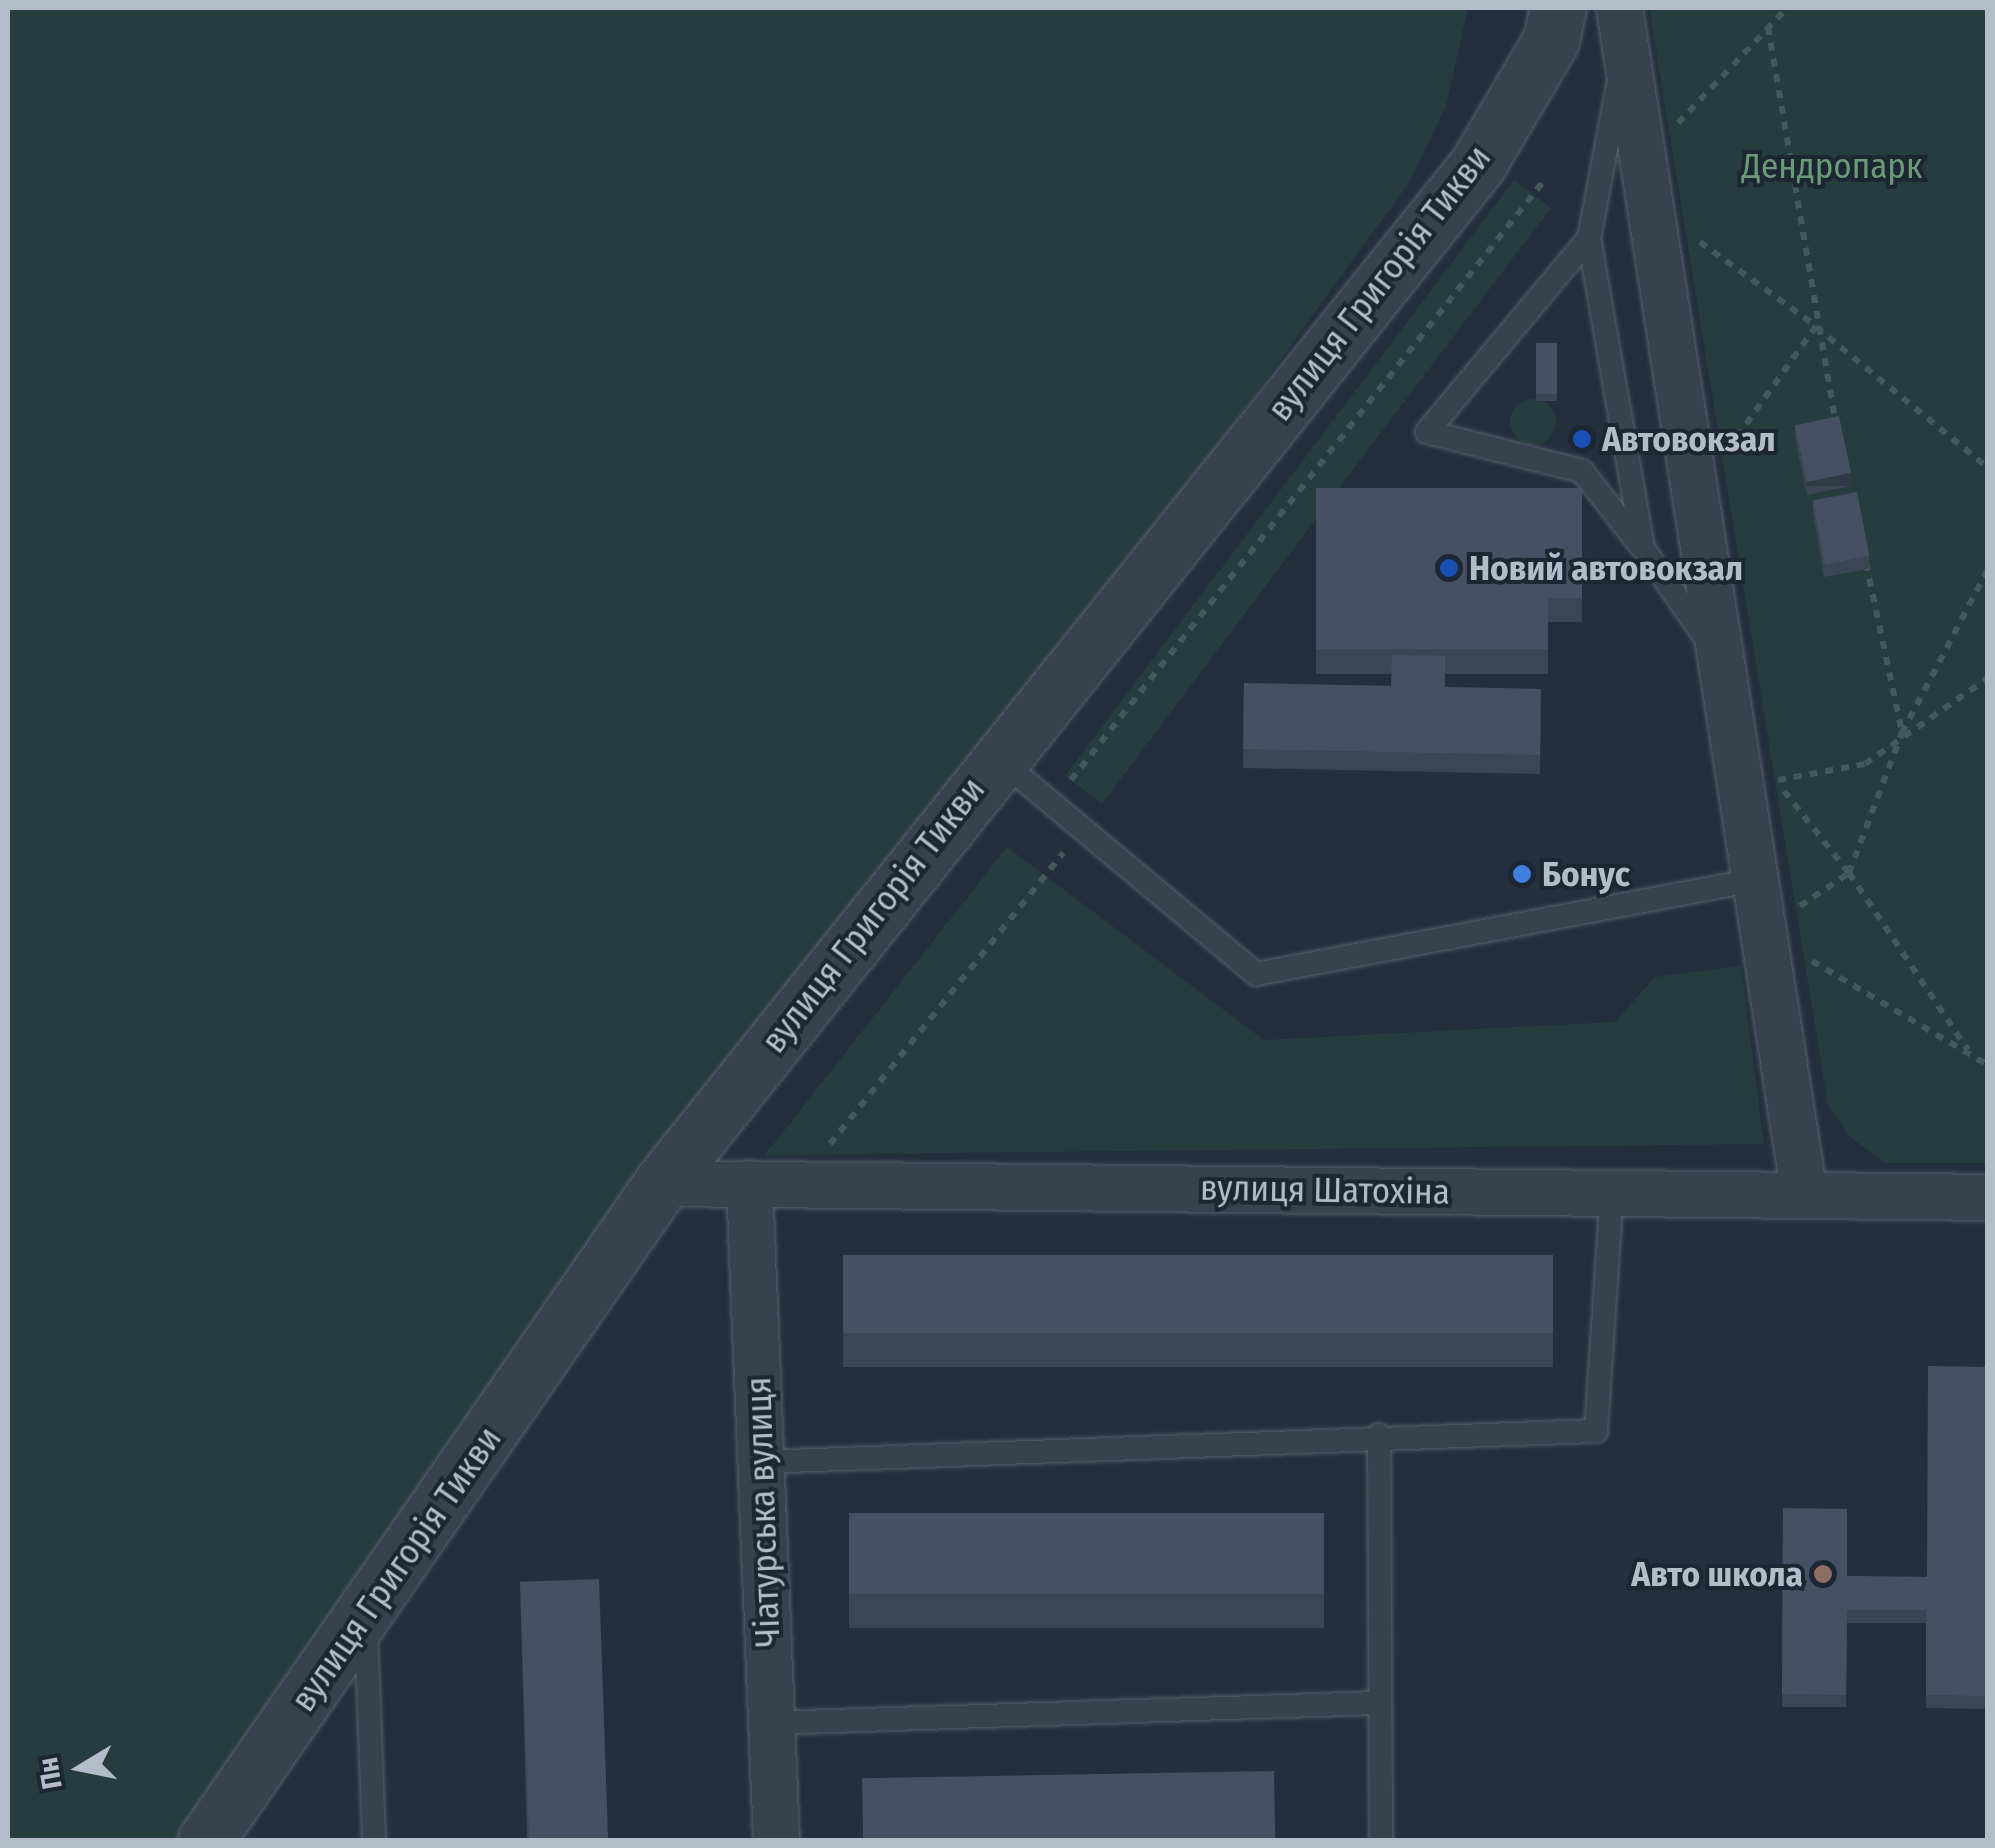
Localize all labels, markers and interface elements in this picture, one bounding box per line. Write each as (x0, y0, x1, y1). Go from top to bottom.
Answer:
street label: вулиця Григорія Тикви (1259, 137, 1499, 429)
park label: Дендропарк (1742, 145, 1922, 187)
place label: Автовокзал (1602, 418, 1775, 460)
marker: Автовокзал (1571, 428, 1593, 450)
place label: Новий автовокзал (1469, 547, 1743, 589)
marker: Новий автовокзал (1438, 557, 1460, 579)
street label: вулиця Григорія Тикви (753, 769, 993, 1061)
place label: Бонус (1542, 853, 1630, 895)
marker: Бонус (1511, 863, 1533, 885)
street label: вулиця Шатохіна (1200, 1167, 1450, 1213)
street label: Чіатурська вулиця (737, 1376, 789, 1648)
street label: вулиця Григорія Тикви (282, 1419, 510, 1719)
place label: Авто школа (1631, 1553, 1803, 1595)
marker: Авто школа (1812, 1563, 1834, 1585)
north arrow (30, 1718, 130, 1818)
text: Пн (31, 1755, 69, 1792)

